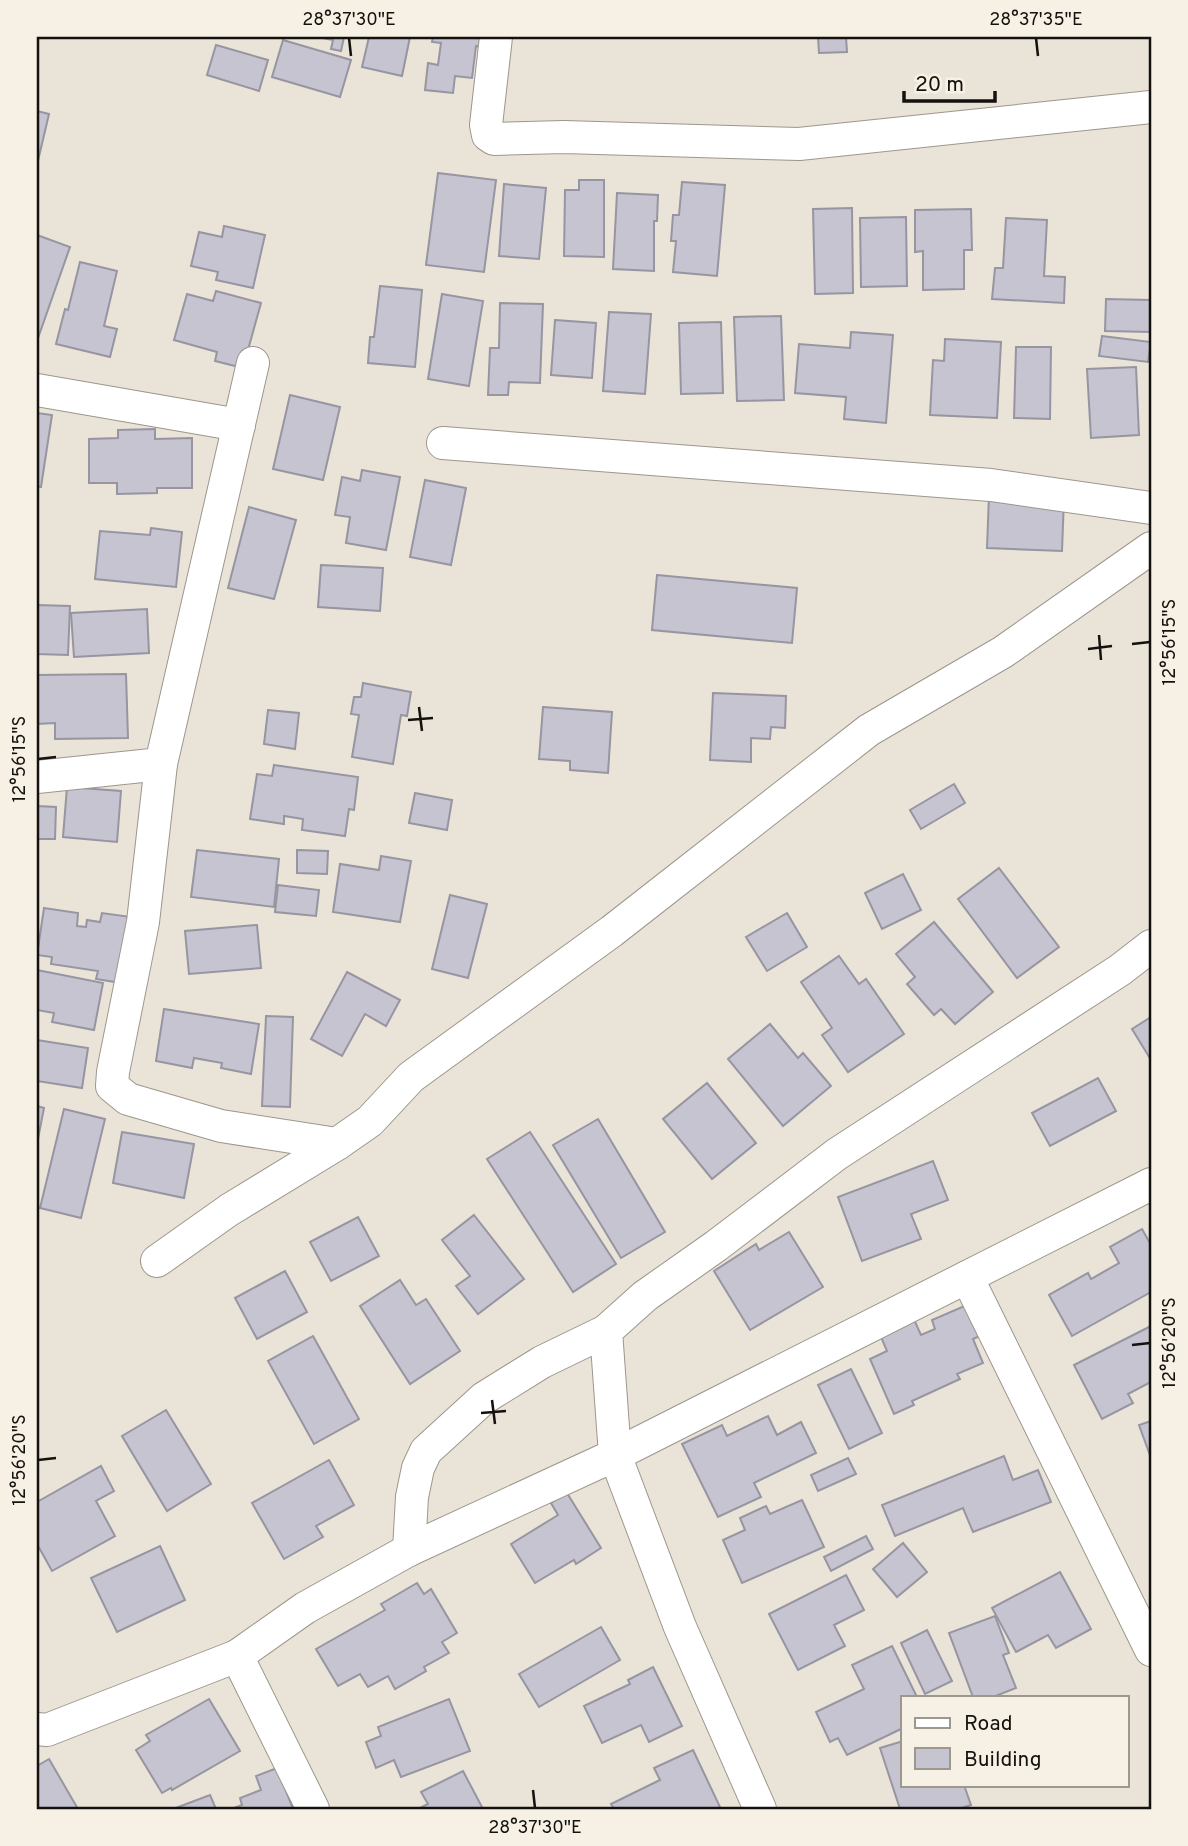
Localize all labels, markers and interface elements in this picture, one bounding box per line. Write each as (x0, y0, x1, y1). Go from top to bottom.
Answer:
text: 28°37'30"E (302, 9, 396, 32)
text: 28°37'35"E (989, 9, 1083, 32)
scale bar (904, 60, 996, 104)
text: 20 m (915, 72, 964, 99)
text: 12°56'15"S (1159, 599, 1182, 685)
text: 12°56'15"S (9, 716, 32, 802)
text: 12°56'20"S (1159, 1297, 1182, 1389)
text: 12°56'20"S (9, 1414, 32, 1506)
legend (901, 1696, 1128, 1786)
text: Road (964, 1711, 1013, 1738)
text: Building (964, 1747, 1042, 1774)
text: 28°37'30"E (488, 1817, 582, 1840)

